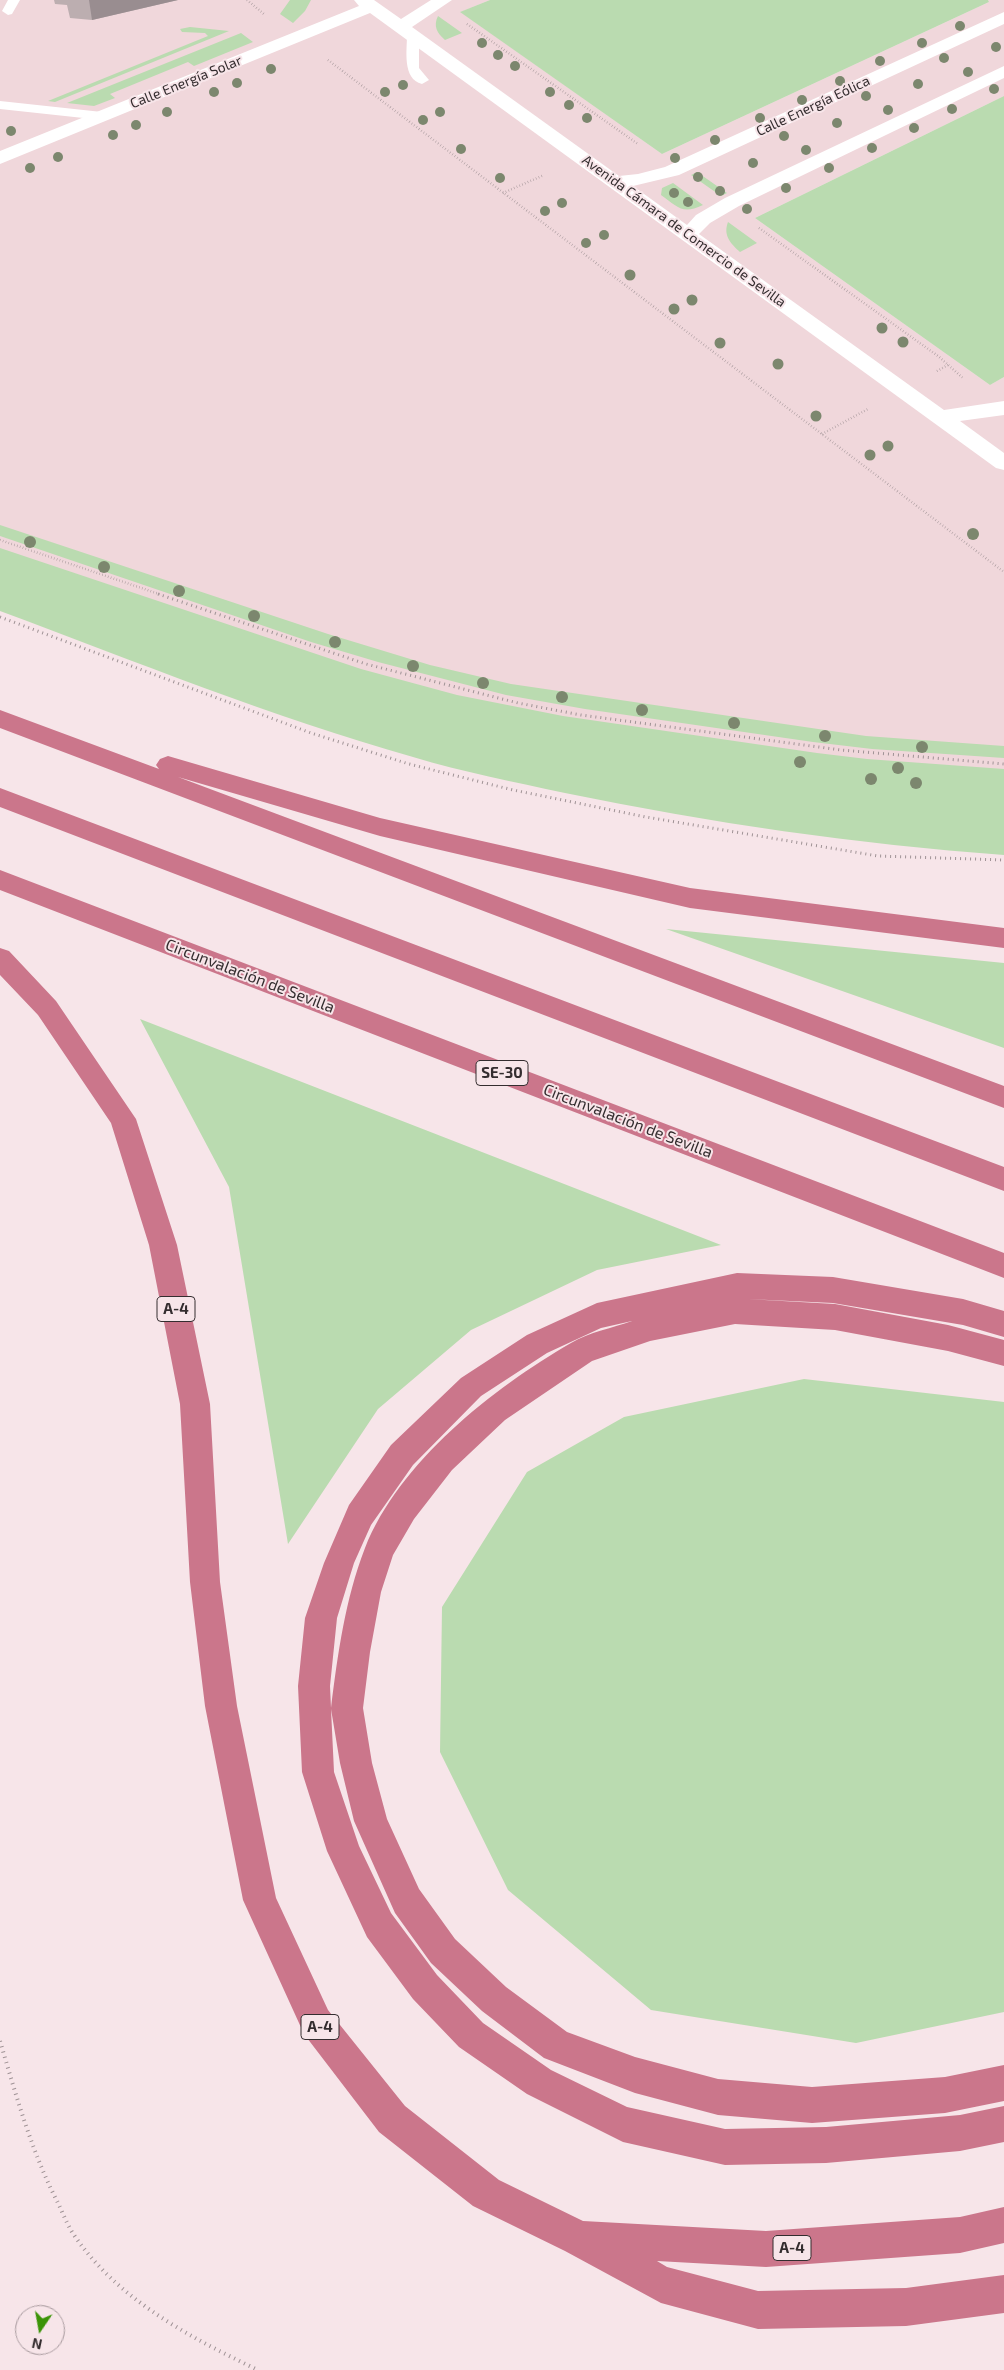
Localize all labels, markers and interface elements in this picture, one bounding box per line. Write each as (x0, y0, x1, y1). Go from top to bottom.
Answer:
street label: Calle Energía Solar (128, 52, 244, 112)
street label: Calle Energía Eólica (753, 72, 873, 140)
street label: Avenida Cámara de Comercio de Sevilla (579, 151, 789, 311)
street label: Circunvalación de Sevilla (163, 935, 337, 1017)
road number: SE-30 (476, 1060, 528, 1086)
street label: Circunvalación de Sevilla (541, 1080, 715, 1162)
road number: A-4 (157, 1296, 195, 1322)
road number: A-4 (301, 2014, 339, 2040)
road number: A-4 (773, 2236, 811, 2260)
north arrow (15, 2305, 65, 2355)
text: N (30, 2335, 44, 2354)

